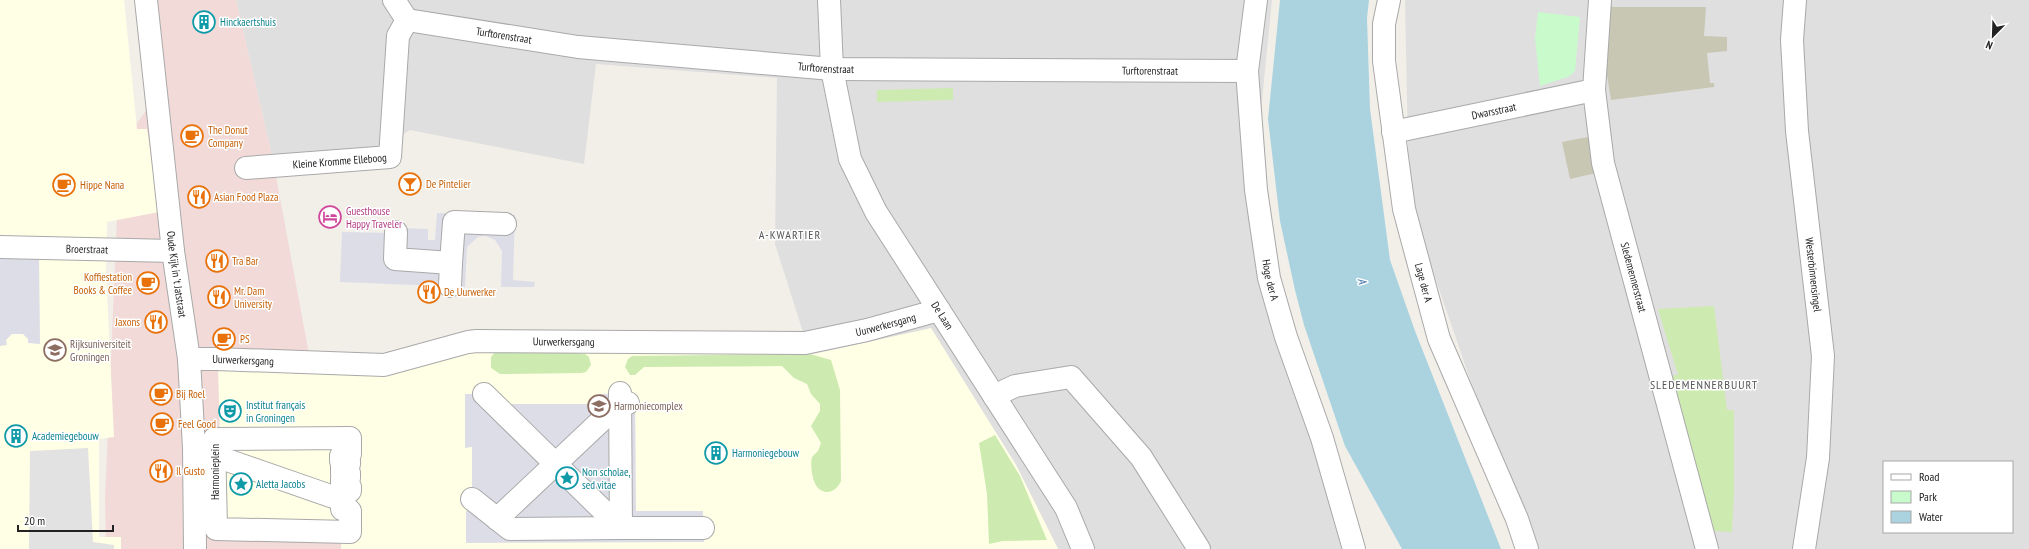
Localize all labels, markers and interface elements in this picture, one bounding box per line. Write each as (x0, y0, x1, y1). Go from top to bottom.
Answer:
building icon: Hinckaertshuis (191, 9, 217, 35)
place label: Hinckaertshuis (220, 15, 276, 29)
north arrow (1973, 16, 2013, 56)
street label: Turftorenstraat (475, 24, 533, 47)
text: N (1984, 38, 1995, 53)
street label: Turftorenstraat (797, 59, 854, 76)
street label: Turftorenstraat (1122, 63, 1178, 78)
street label: Dwarsstraat (1470, 99, 1517, 122)
cafe icon: The Donut Company (179, 123, 205, 149)
place label: The Donut Company (208, 123, 248, 150)
street label: Kleine Kromme Elleboog (292, 150, 388, 171)
bar icon: De Pintelier (397, 171, 423, 197)
cafe icon: Hippe Nana (51, 172, 77, 198)
place label: De Pintelier (426, 177, 471, 191)
place label: Hippe Nana (80, 178, 124, 192)
restaurant icon: Asian Food Plaza (186, 184, 212, 210)
place label: Asian Food Plaza (214, 190, 278, 204)
hotel icon: Guesthouse Happy Traveler (317, 204, 343, 230)
place label: Guesthouse Happy Traveler (346, 204, 402, 231)
district label: A-KWARTIER (759, 227, 821, 242)
street label: Oude Kijk in 't Jatstraat (164, 230, 190, 318)
street label: Westerbinnensingel (1802, 237, 1825, 313)
street label: Sledemennerstraat (1618, 241, 1650, 314)
street label: Broerstraat (66, 242, 108, 256)
restaurant icon: Tra Bar (204, 248, 230, 274)
place label: Tra Bar (232, 254, 258, 268)
street label: Hoge der A (1259, 258, 1282, 303)
street label: Lage der A (1412, 261, 1436, 304)
place label: Koffiestation Books & Coffee (74, 270, 132, 297)
cafe icon: Koffiestation Books & Coffee (135, 270, 161, 296)
water label: A (1355, 276, 1371, 286)
restaurant icon: De Uurwerker (416, 279, 442, 305)
restaurant icon: Mr. Dam University (206, 284, 232, 310)
place label: Mr. Dam University (234, 284, 273, 311)
place label: De Uurwerker (444, 285, 496, 299)
street label: De Laan (928, 299, 957, 332)
restaurant icon: Jaxons (143, 309, 169, 335)
street label: Uurwerkersgang (854, 310, 918, 339)
place label: Jaxons (114, 315, 140, 329)
cafe icon: PS (211, 326, 237, 352)
place label: PS (240, 332, 250, 346)
street label: Uurwerkersgang (533, 334, 595, 349)
school or university icon: Rijksuniversiteit Groningen (42, 337, 68, 363)
place label: Rijksuniversiteit Groningen (70, 337, 131, 364)
street label: Uurwerkersgang (212, 352, 274, 368)
district label: SLEDEMENNERBUURT (1650, 377, 1758, 392)
cafe icon: Bij Roel (148, 381, 174, 407)
place label: Bij Roel (176, 387, 205, 401)
school or university icon: Harmoniecomplex (586, 393, 612, 419)
theatre icon: Institut français in Groningen (217, 398, 243, 424)
place label: Institut français in Groningen (246, 398, 305, 425)
place label: Harmoniecomplex (614, 399, 683, 413)
cafe icon: Feel Good (149, 411, 175, 437)
place label: Feel Good (178, 417, 216, 431)
building icon: Academiegebouw (3, 423, 29, 449)
place label: Academiegebouw (32, 429, 99, 443)
building icon: Harmoniegebouw (703, 440, 729, 466)
street label: Harmonieplein (208, 444, 222, 500)
place label: Harmoniegebouw (732, 446, 799, 460)
restaurant icon: Il Gusto (148, 458, 174, 484)
legend (1883, 461, 2013, 533)
place label: Il Gusto (176, 464, 205, 478)
place icon: Non scholae, sed vitae (554, 465, 580, 491)
place label: Non scholae, sed vitae (582, 465, 631, 492)
text: Road (1919, 469, 1939, 484)
place icon: Aletta Jacobs (228, 471, 254, 497)
place label: Aletta Jacobs (256, 477, 305, 491)
text: Park (1919, 489, 1937, 504)
scale bar (18, 507, 113, 533)
text: Water (1919, 509, 1944, 524)
text: 20 m (24, 513, 45, 528)

